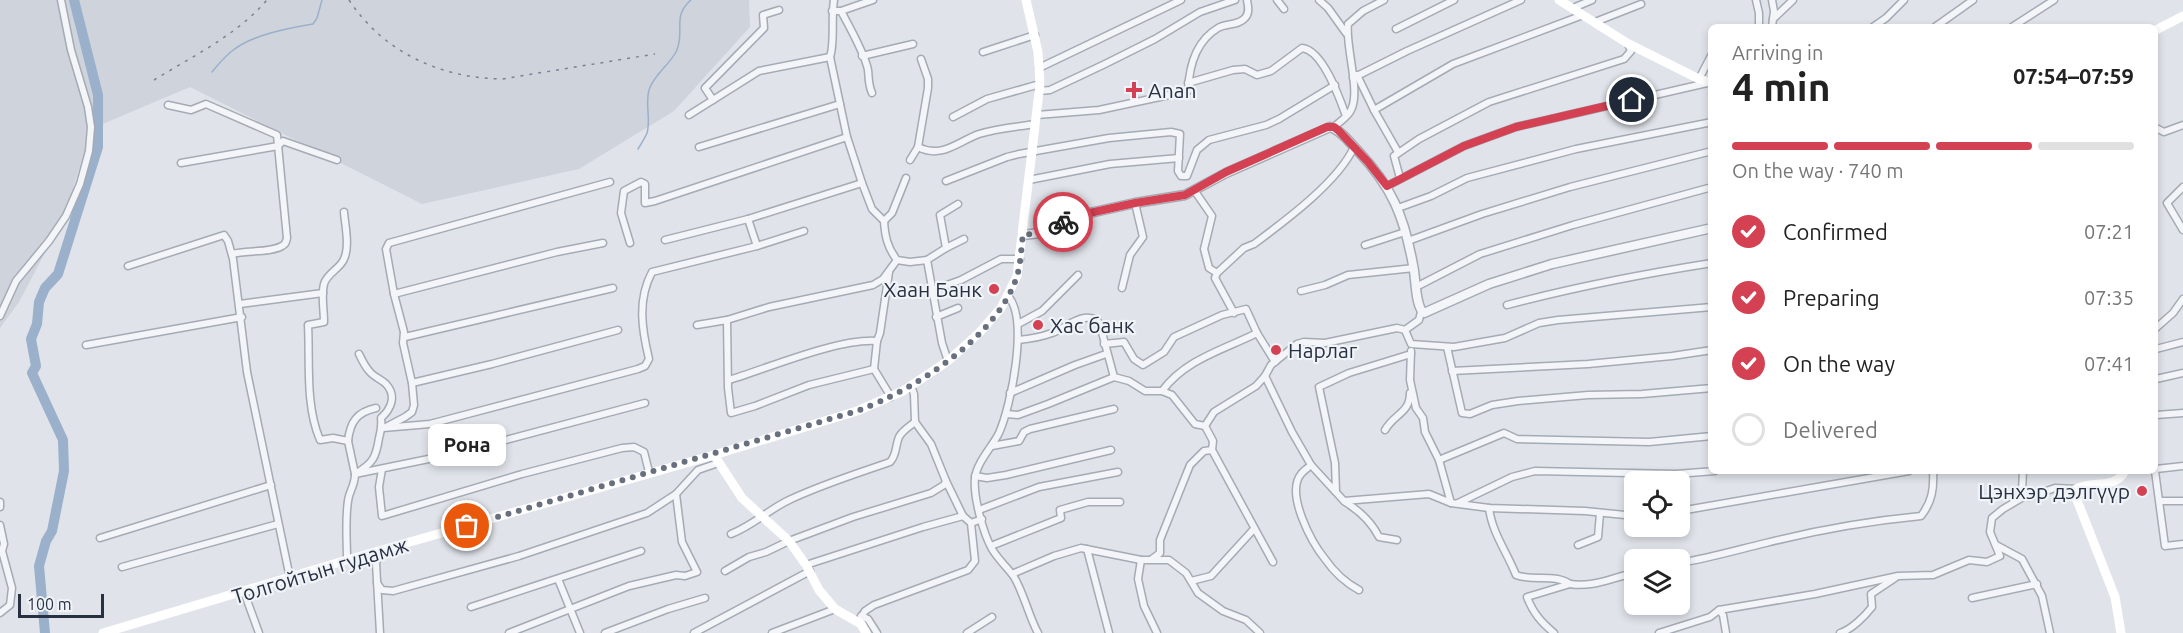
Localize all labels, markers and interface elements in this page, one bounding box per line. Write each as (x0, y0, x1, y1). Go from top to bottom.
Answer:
text: Arriving in (1732, 41, 1823, 64)
text: 07:54–07:59 (2013, 63, 2134, 88)
text: 4 min (1732, 65, 1831, 108)
pin (1606, 74, 1657, 125)
place label: Anan (1148, 78, 1196, 102)
marker: Anan (1125, 81, 1143, 99)
icon: home (1615, 83, 1648, 116)
text: On the way · 740 m (1732, 159, 1904, 182)
courier (1033, 192, 1093, 252)
icon: bike (1047, 206, 1080, 239)
icon: check (1732, 215, 1765, 248)
text: Confirmed (1783, 219, 1888, 244)
text: 07:21 (2084, 220, 2134, 243)
place label: Хаан Банк (884, 277, 982, 301)
icon: check (1732, 281, 1765, 314)
marker: Хаан Банк (987, 282, 1001, 296)
text: Preparing (1783, 285, 1880, 310)
text: 07:35 (2084, 286, 2134, 309)
place label: Хас банк (1050, 313, 1135, 337)
marker: Хас банк (1031, 318, 1045, 332)
place label: Нарлаг (1288, 338, 1358, 362)
marker: Нарлаг (1269, 343, 1283, 357)
icon: check (1732, 347, 1765, 380)
text: On the way (1783, 351, 1895, 376)
text: 07:41 (2084, 352, 2134, 375)
text: Delivered (1783, 417, 1878, 442)
callout: Рона (428, 424, 506, 466)
text: Рона (443, 433, 491, 456)
map controls (1624, 471, 1690, 615)
button: locate (1624, 471, 1690, 537)
place label: Цэнхэр дэлгүүр (1978, 479, 2130, 503)
marker: Цэнхэр дэлгүүр (2135, 484, 2149, 498)
pin (441, 500, 492, 551)
icon: bag (450, 509, 483, 542)
street label: Толгойтын гудамж (229, 532, 411, 608)
button: layers (1624, 549, 1690, 615)
scale bar (18, 591, 104, 618)
text: 100 m (27, 595, 72, 613)

